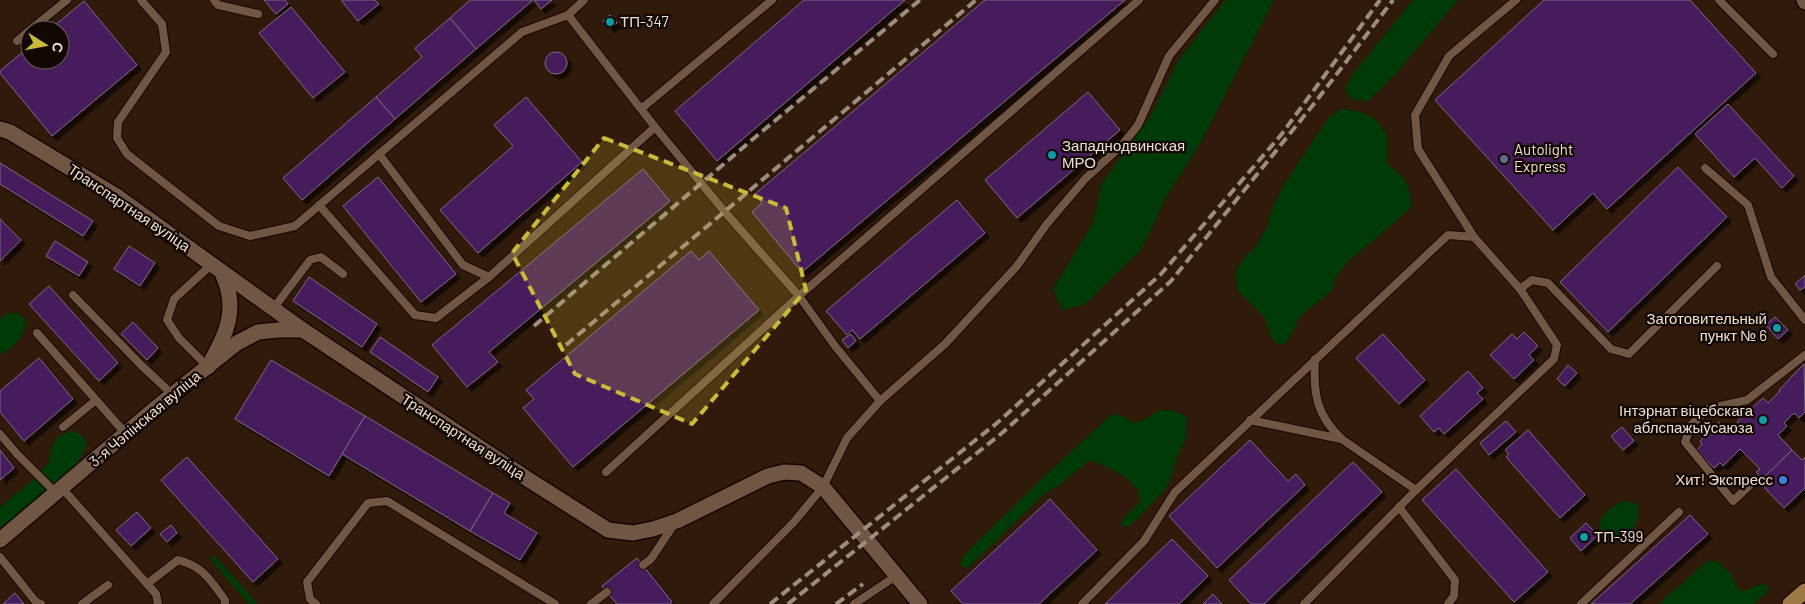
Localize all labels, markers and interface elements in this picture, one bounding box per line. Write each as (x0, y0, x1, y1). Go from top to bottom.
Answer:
place label: ТП-347 (620, 12, 669, 30)
marker: ТП-347 (604, 16, 616, 28)
north arrow (20, 20, 70, 70)
text: С (49, 41, 68, 54)
place label: Западнодвинская МРО (1062, 136, 1185, 171)
place label: Autolight Express (1514, 140, 1573, 175)
marker: Западнодвинская МРО (1046, 149, 1058, 161)
marker: Autolight Express (1498, 153, 1510, 165)
street label: Транспартная вуліца (65, 160, 195, 255)
place label: Заготовительный пункт № 6 (1646, 309, 1767, 344)
marker: Заготовительный пункт № 6 (1771, 322, 1783, 334)
street label: 3-я Чэпінская вуліца (85, 366, 204, 470)
street label: Транспартная вуліца (398, 389, 529, 483)
place label: Інтэрнат віцебскага аблспажыўсаюза (1619, 401, 1754, 436)
marker: Інтэрнат віцебскага аблспажыўсаюза (1757, 414, 1769, 426)
place label: Хит! Экспресс (1675, 470, 1773, 488)
marker: Хит! Экспресс (1777, 474, 1789, 486)
place label: ТП-399 (1594, 527, 1643, 545)
marker: ТП-399 (1578, 531, 1590, 543)

